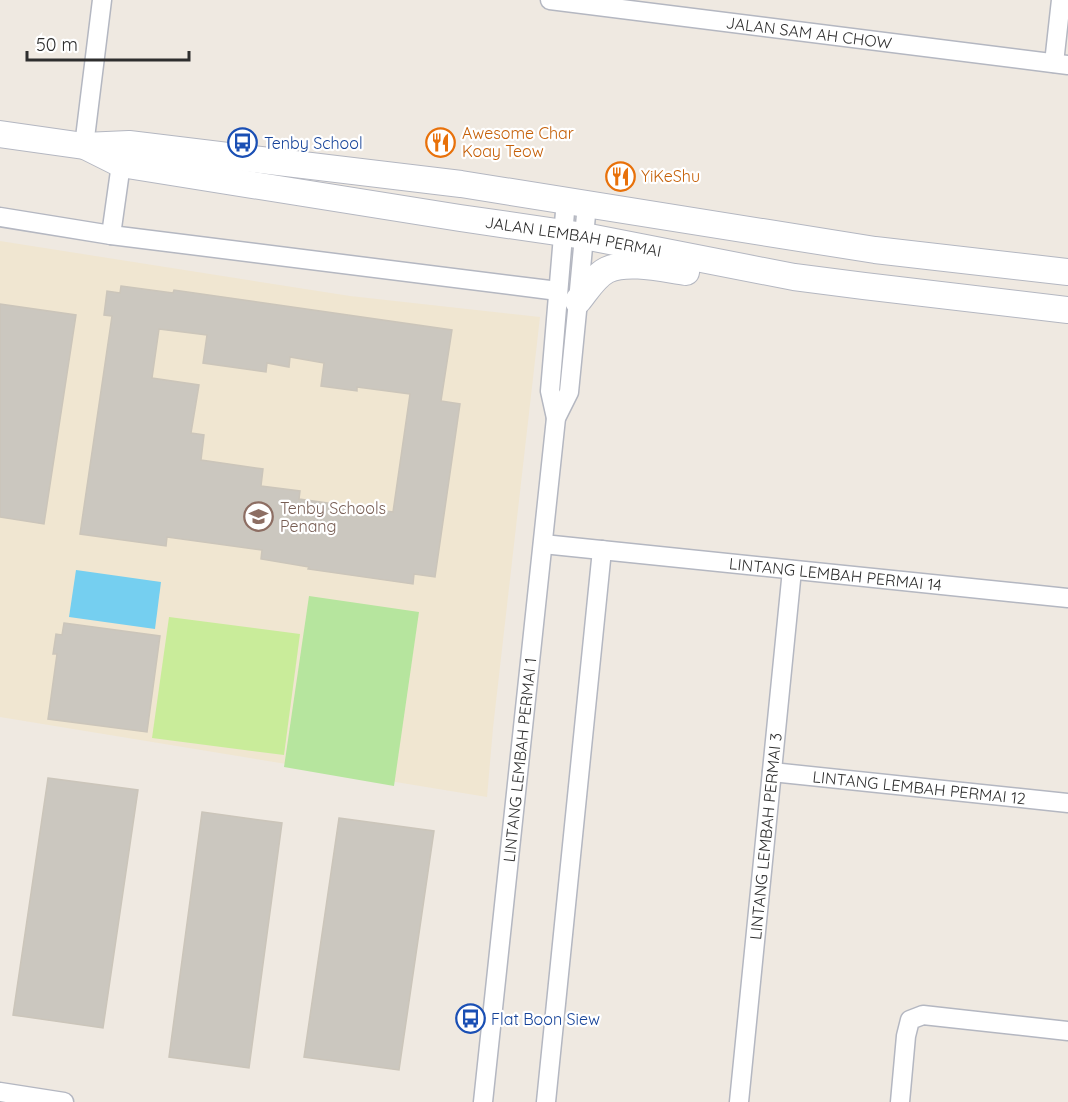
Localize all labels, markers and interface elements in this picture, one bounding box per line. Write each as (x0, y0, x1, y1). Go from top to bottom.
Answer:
street label: JALAN SAM AH CHOW (725, 12, 893, 53)
scale bar (27, 24, 189, 62)
text: 50 m (36, 33, 78, 56)
place label: Awesome Char Koay Teow (462, 123, 574, 161)
restaurant icon: Awesome Char Koay Teow (425, 126, 457, 158)
bus stop icon: Tenby School (227, 127, 259, 159)
place label: Tenby School (264, 133, 363, 153)
restaurant icon: YiKeShu (604, 160, 636, 192)
place label: YiKeShu (641, 166, 700, 186)
street label: JALAN LEMBAH PERMAI (484, 212, 663, 261)
place label: Tenby Schools Penang (280, 498, 386, 536)
school or university icon: Tenby Schools Penang (243, 501, 275, 533)
street label: LINTANG LEMBAH PERMAI 14 (728, 553, 943, 595)
street label: LINTANG LEMBAH PERMAI 1 (499, 657, 540, 863)
street label: LINTANG LEMBAH PERMAI 3 (745, 732, 786, 941)
street label: LINTANG LEMBAH PERMAI 12 (812, 766, 1027, 809)
bus stop icon: Flat Boon Siew (454, 1003, 486, 1035)
place label: Flat Boon Siew (491, 1009, 600, 1029)

